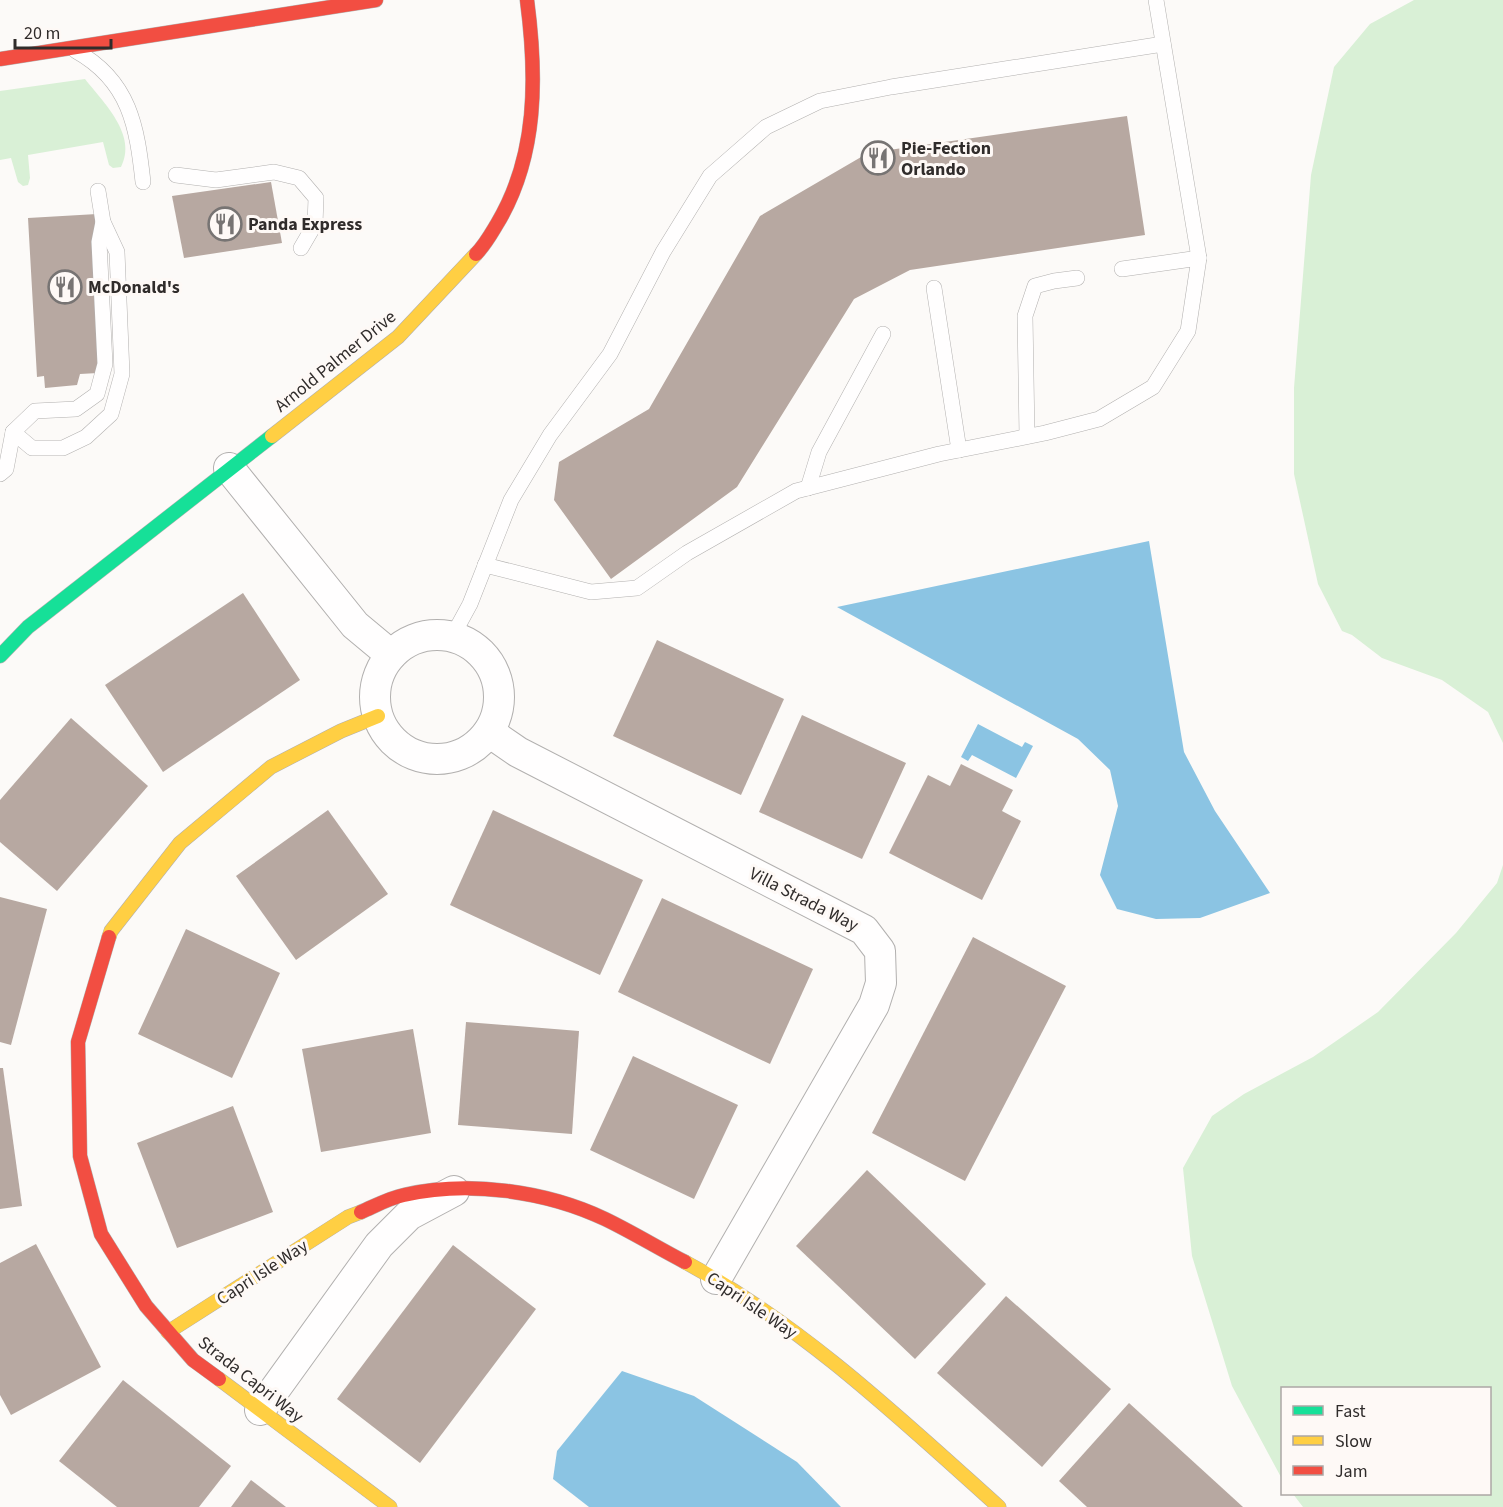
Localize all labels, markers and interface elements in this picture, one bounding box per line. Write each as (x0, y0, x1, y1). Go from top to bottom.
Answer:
scale bar (15, 12, 111, 50)
text: 20 m (24, 21, 60, 46)
place label: Pie-Fection Orlando (901, 136, 991, 182)
restaurant icon: Pie-Fection Orlando (860, 140, 896, 176)
restaurant icon: Panda Express (207, 206, 243, 242)
place label: Panda Express (248, 212, 362, 237)
restaurant icon: McDonald's (47, 269, 83, 305)
place label: McDonald's (88, 275, 180, 300)
street label: Arnold Palmer Drive (269, 305, 401, 418)
street label: Villa Strada Way (745, 861, 863, 938)
street label: Capri Isle Way (212, 1233, 313, 1311)
street label: Capri Isle Way (701, 1266, 802, 1345)
street label: Strada Capri Way (193, 1330, 309, 1429)
legend (1281, 1387, 1491, 1495)
text: Fast (1335, 1399, 1366, 1424)
text: Slow (1335, 1429, 1372, 1454)
text: Jam (1335, 1459, 1368, 1484)

